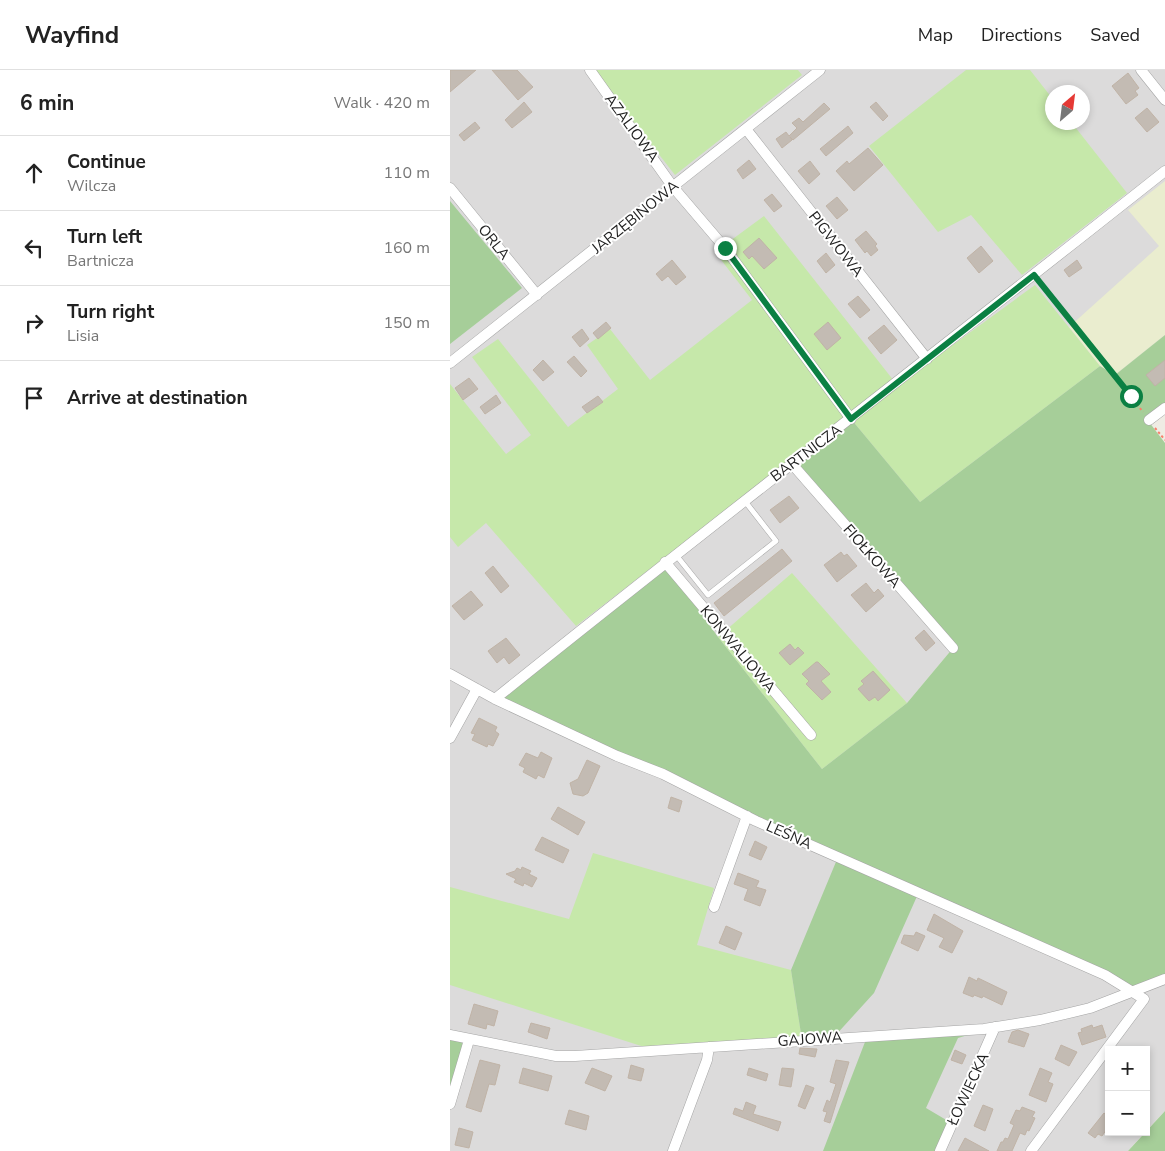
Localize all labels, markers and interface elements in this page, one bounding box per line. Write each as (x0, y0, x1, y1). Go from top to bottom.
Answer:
text: Wayfind (25, 19, 119, 51)
text: Map (918, 23, 953, 47)
text: Directions (981, 23, 1062, 47)
text: Saved (1090, 23, 1140, 47)
north arrow (1045, 85, 1090, 130)
text: 6 min (20, 89, 74, 117)
street label: AZALIOWA (600, 90, 664, 166)
text: Walk · 420 m (334, 92, 430, 114)
text: Continue (67, 149, 146, 175)
icon: ahead (20, 159, 48, 187)
text: 110 m (383, 162, 430, 184)
text: Wilcza (67, 175, 116, 197)
street label: JARZĘBINOWA (587, 176, 683, 259)
street label: PIGWOWA (804, 207, 868, 281)
street label: ORLA (474, 220, 514, 264)
text: Turn left (67, 224, 142, 250)
icon: left (20, 234, 48, 262)
text: 160 m (383, 237, 430, 259)
route end (714, 237, 737, 260)
text: Bartnicza (67, 250, 134, 272)
text: Turn right (67, 299, 154, 325)
icon: right (20, 309, 48, 337)
text: 150 m (383, 312, 430, 334)
text: Lisia (67, 325, 99, 347)
icon: arrive (20, 384, 48, 412)
text: Arrive at destination (67, 385, 248, 411)
route start (1120, 385, 1143, 408)
street label: BARTNICZA (766, 420, 846, 486)
street label: FIOŁKOWA (839, 520, 905, 592)
street label: KONWALIOWA (696, 601, 780, 697)
street label: LEŚNA (763, 815, 815, 854)
street label: GAJOWA (777, 1027, 843, 1051)
map controls (1105, 1046, 1150, 1136)
button: + (1105, 1046, 1150, 1091)
street label: ŁOWIECKA (942, 1049, 994, 1129)
button: − (1105, 1091, 1150, 1136)

